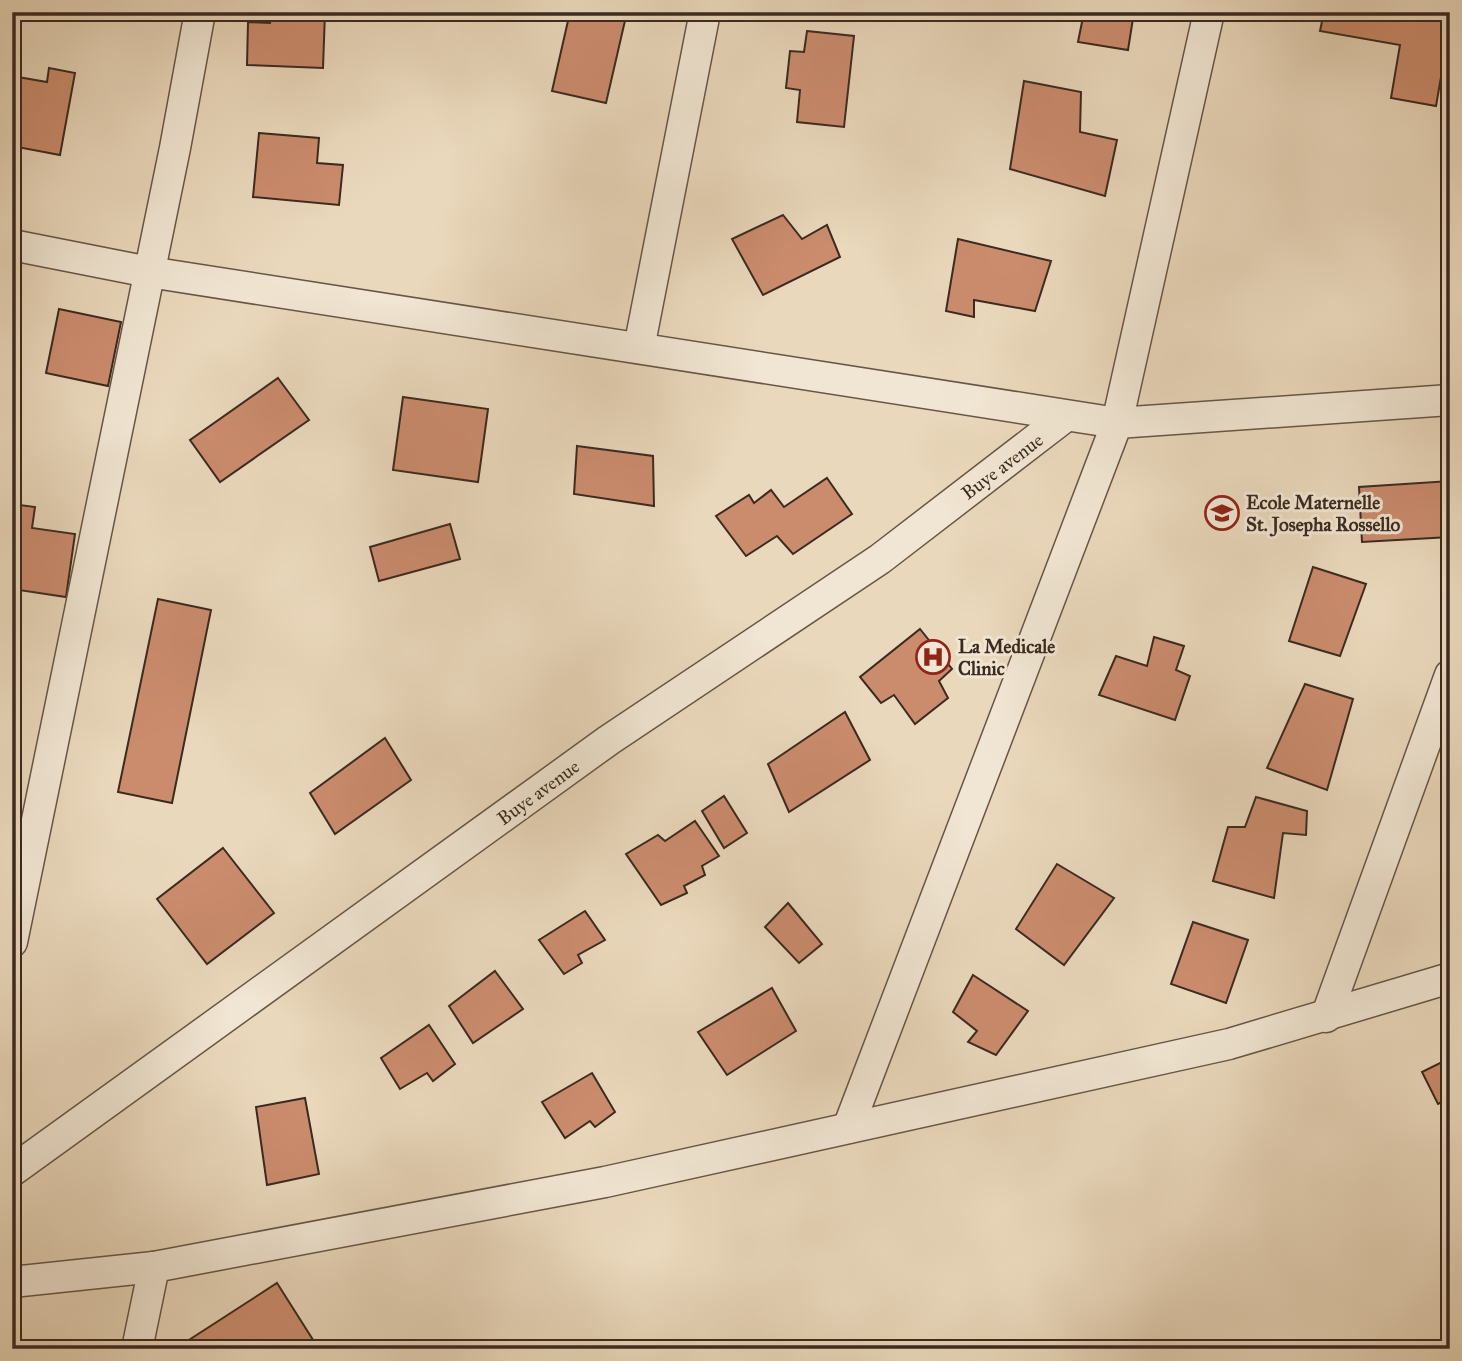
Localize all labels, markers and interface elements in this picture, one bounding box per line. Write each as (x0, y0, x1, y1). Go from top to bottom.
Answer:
street label: Buye avenue (957, 428, 1048, 505)
place label: Ecole Maternelle St. Josepha Rossello (1246, 491, 1400, 537)
school or university icon: Ecole Maternelle St. Josepha Rossello (1203, 494, 1241, 532)
place label: La Medicale Clinic (958, 635, 1055, 680)
hospital icon: La Medicale Clinic (914, 638, 952, 676)
street label: Buye avenue (493, 755, 584, 830)

